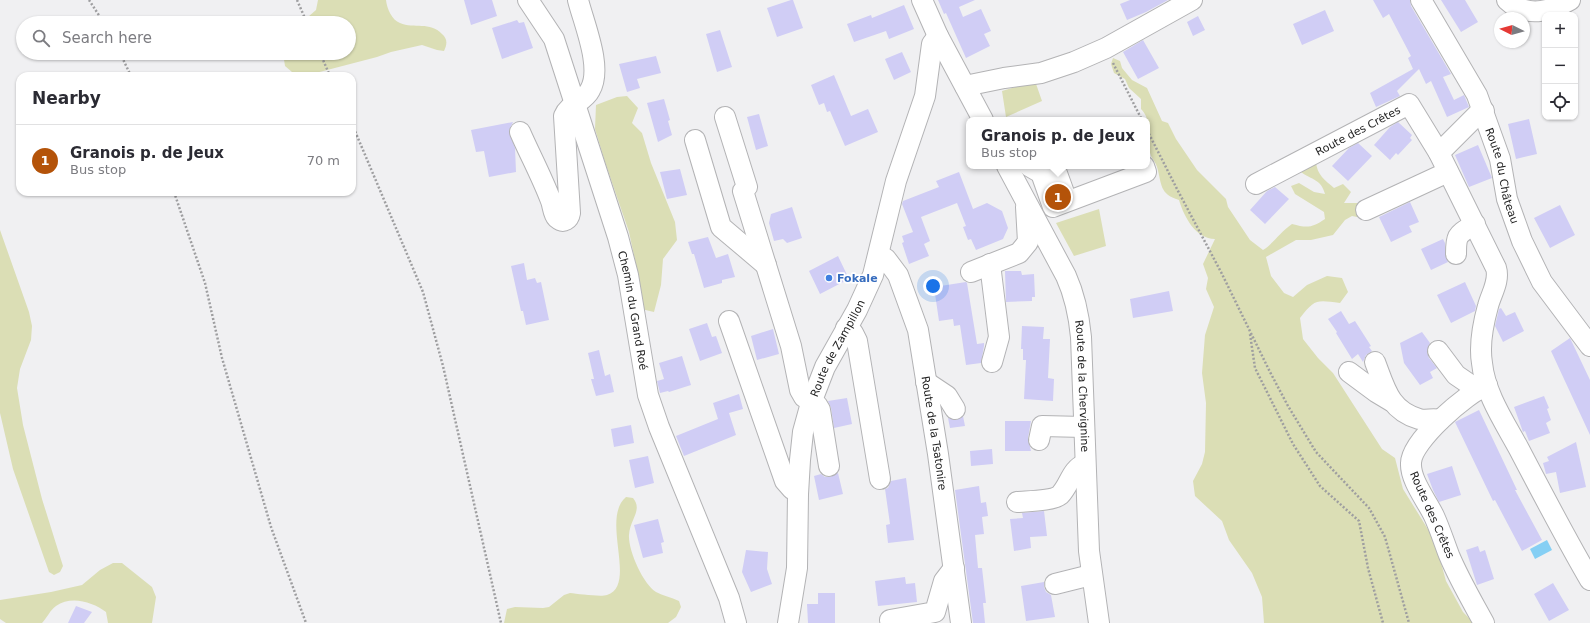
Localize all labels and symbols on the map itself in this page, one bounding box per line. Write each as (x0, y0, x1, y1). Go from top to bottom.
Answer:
north arrow (1494, 12, 1530, 48)
street label: Route des Crêtes (1313, 103, 1403, 158)
street label: Route du Château (1483, 126, 1522, 225)
pin: 1 (1045, 182, 1071, 212)
street label: Chemin du Grand Roé (615, 249, 650, 371)
place label: Fokale (837, 272, 878, 285)
marker: Fokale (824, 273, 834, 283)
your location (923, 276, 943, 296)
street label: Route de Zampillon (808, 297, 867, 399)
street label: Route de la Chervignine (1072, 319, 1092, 453)
street label: Route de la Tsatonire (919, 375, 949, 491)
street label: Route des Crêtes (1407, 469, 1457, 561)

